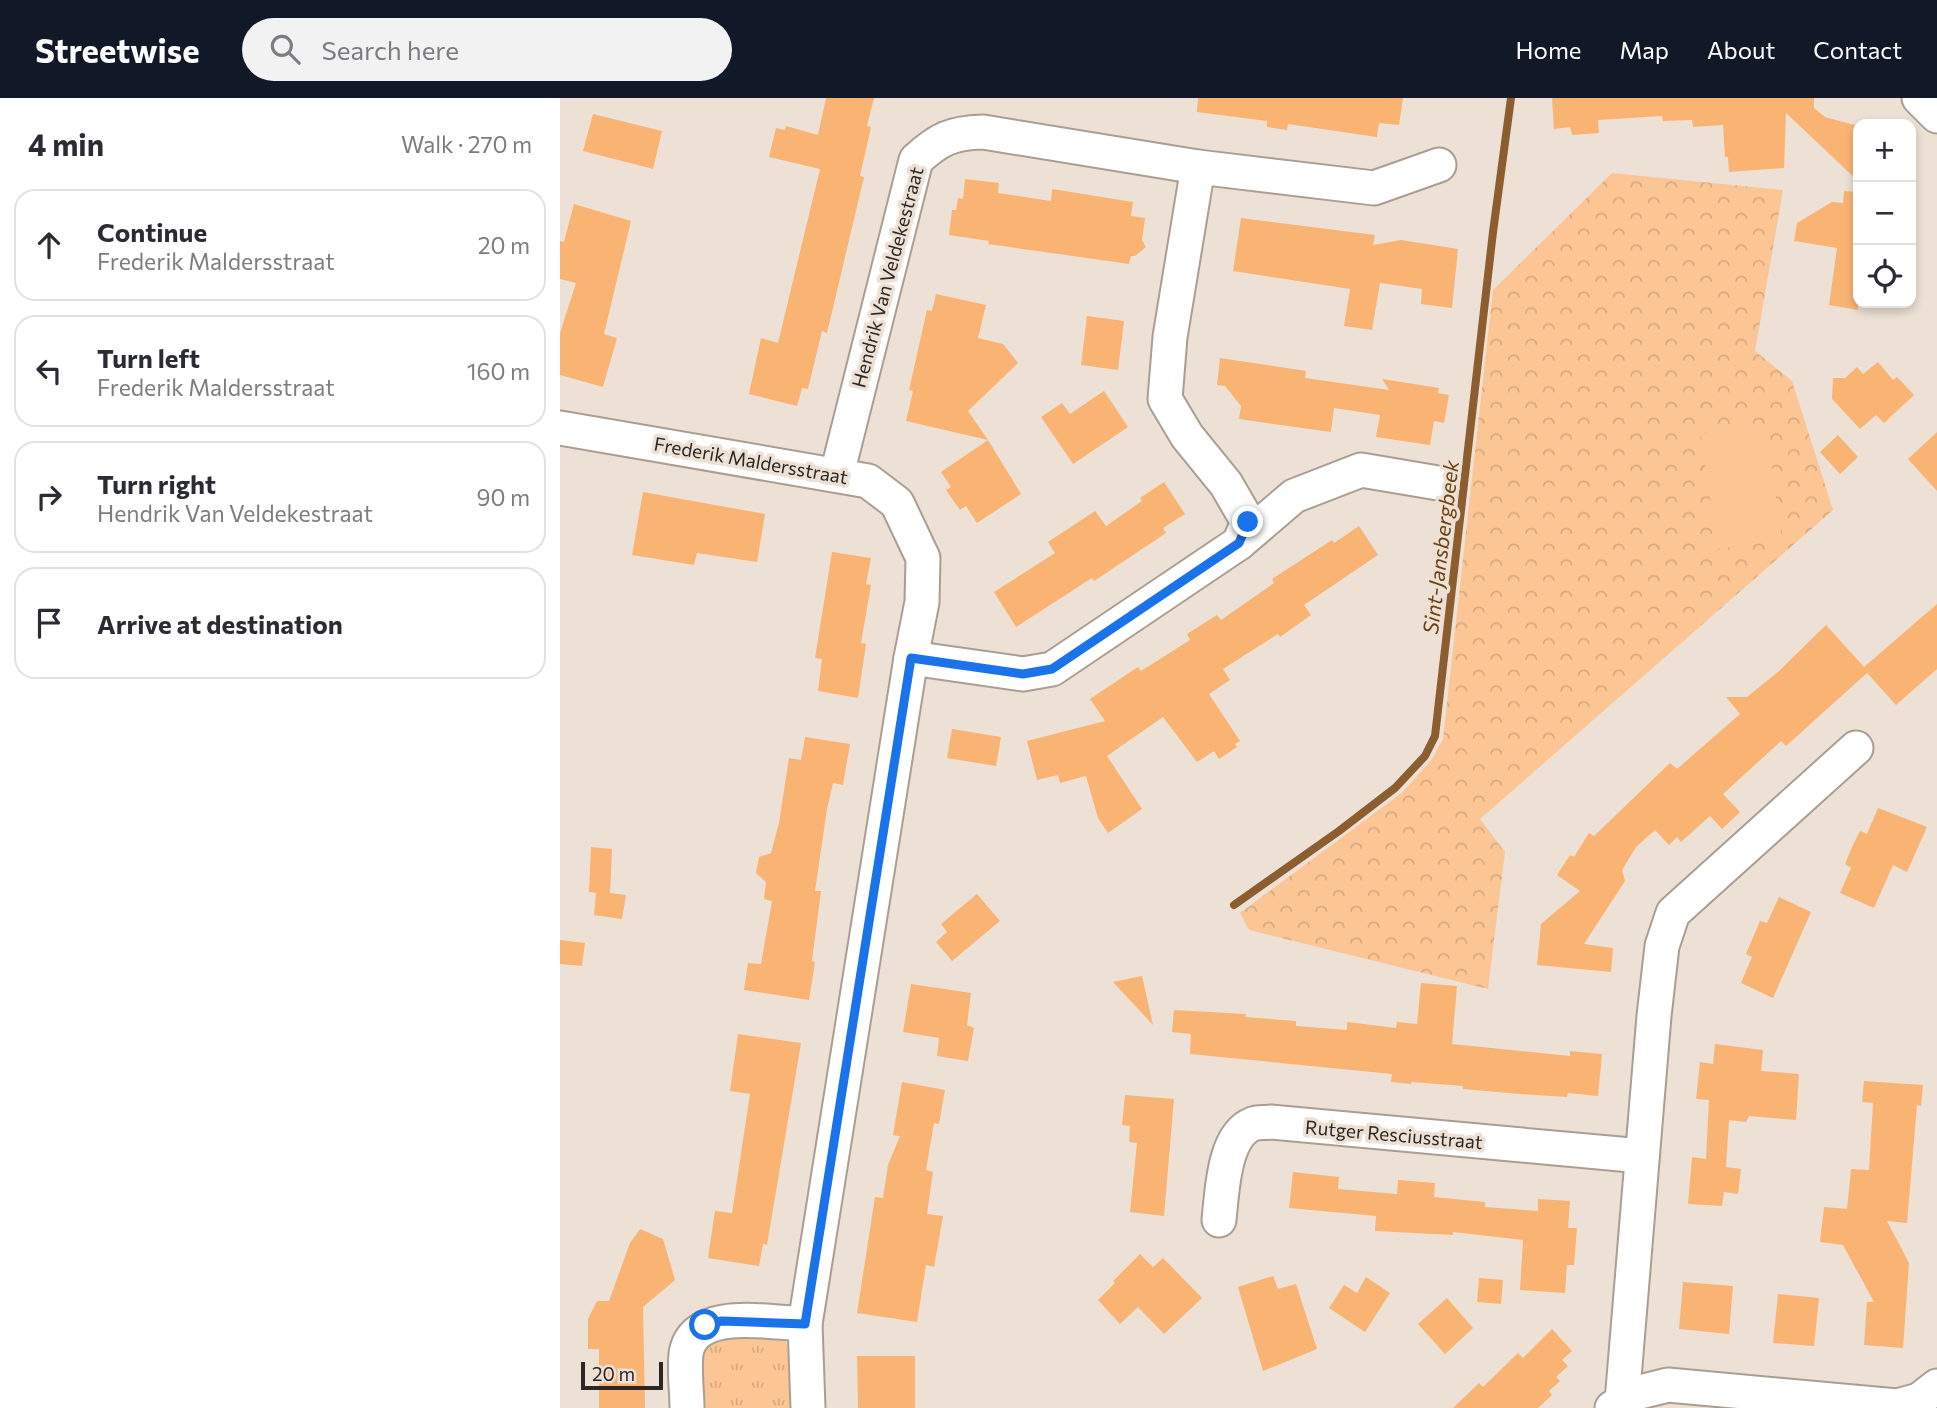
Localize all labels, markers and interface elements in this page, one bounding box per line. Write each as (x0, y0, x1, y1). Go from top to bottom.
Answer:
search box (242, 18, 732, 81)
text: Streetwise (35, 29, 200, 70)
icon: search (266, 30, 304, 68)
text: Search here (322, 34, 459, 65)
text: Home (1516, 35, 1582, 64)
text: Map (1620, 35, 1669, 64)
text: About (1707, 35, 1775, 64)
text: Contact (1813, 35, 1902, 64)
map controls (1853, 119, 1916, 308)
button: + (1853, 119, 1916, 182)
text: 4 min (28, 125, 104, 162)
text: Walk · 270 m (401, 130, 532, 158)
street label: Hendrik Van Veldekestraat (846, 164, 928, 390)
button: − (1853, 182, 1916, 245)
text: Continue (97, 216, 207, 247)
icon: ahead (30, 226, 68, 264)
text: 20 m (478, 231, 530, 259)
button: locate (1853, 245, 1916, 308)
text: Frederik Maldersstraat (97, 247, 335, 275)
text: Turn left (97, 342, 200, 373)
icon: left (30, 352, 68, 390)
text: 160 m (467, 357, 530, 385)
text: Frederik Maldersstraat (97, 373, 335, 401)
street label: Frederik Maldersstraat (652, 432, 850, 488)
water label: Sint-Jansbergbeek (1417, 458, 1463, 635)
text: Turn right (97, 468, 216, 499)
icon: right (30, 478, 68, 516)
text: 90 m (477, 483, 530, 511)
text: Hendrik Van Veldekestraat (97, 499, 373, 527)
route end (1232, 506, 1263, 537)
icon: arrive (30, 604, 68, 642)
text: Arrive at destination (97, 608, 343, 639)
street label: Rutger Resciusstraat (1304, 1115, 1484, 1153)
route start (689, 1309, 720, 1340)
scale bar (581, 1359, 663, 1391)
text: 20 m (592, 1362, 635, 1385)

